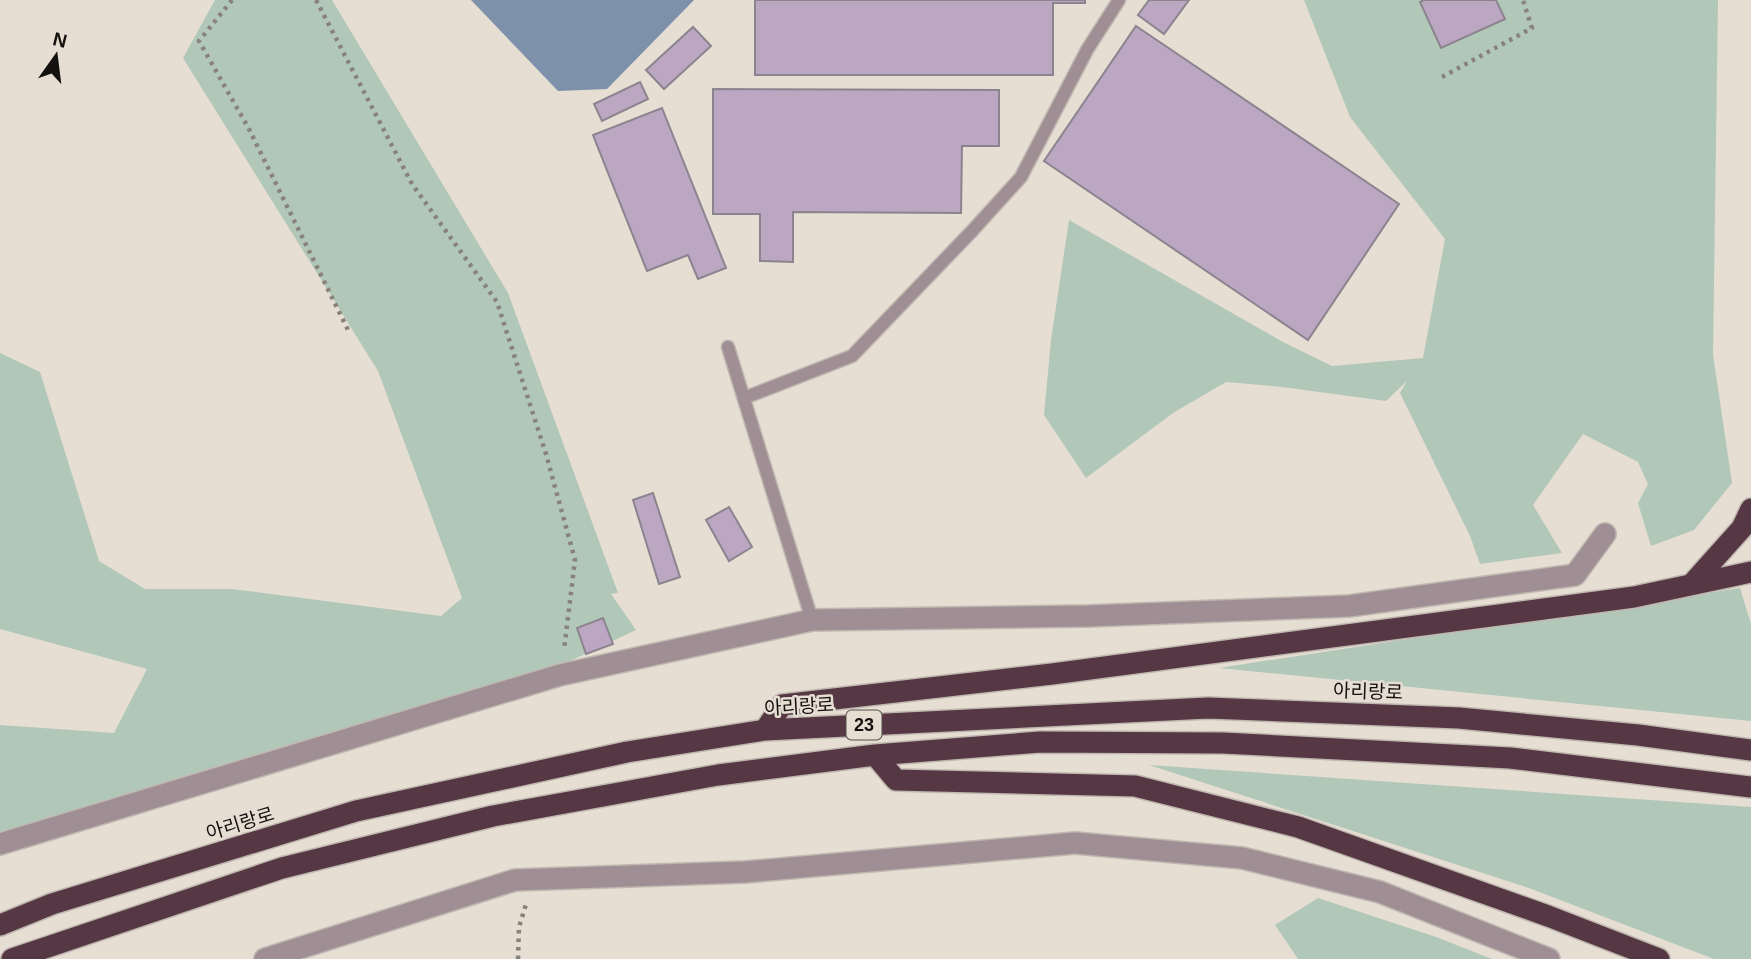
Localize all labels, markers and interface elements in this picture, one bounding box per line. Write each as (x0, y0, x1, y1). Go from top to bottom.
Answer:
north arrow (21, 21, 91, 91)
text: N (51, 28, 69, 52)
street label: 아리랑로 (1333, 680, 1403, 703)
street label: 아리랑로 (764, 694, 834, 719)
road number: 23 (846, 710, 882, 740)
street label: 아리랑로 (204, 803, 277, 844)

